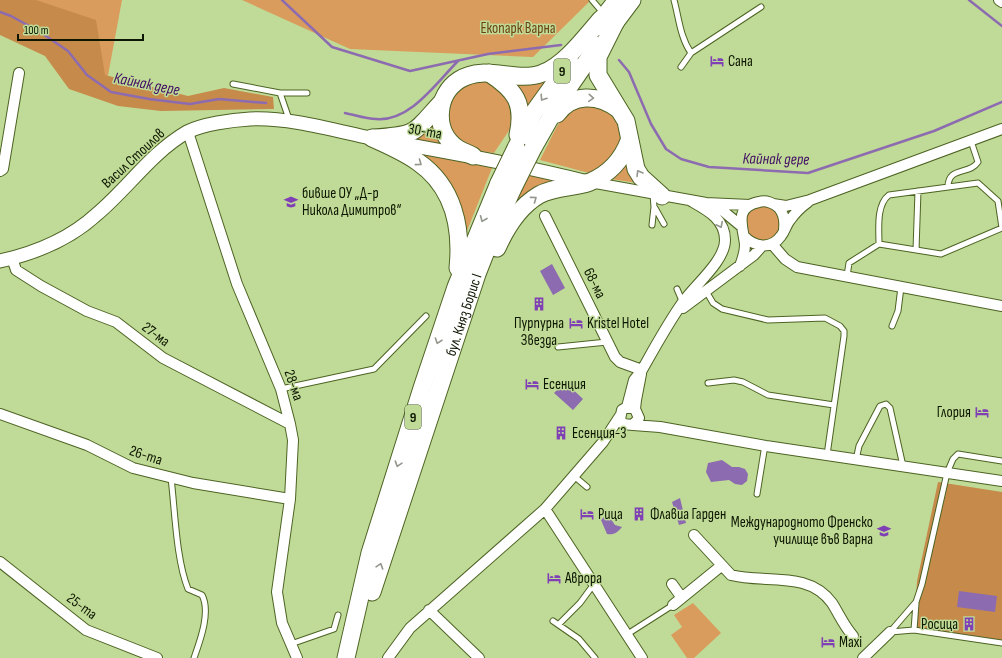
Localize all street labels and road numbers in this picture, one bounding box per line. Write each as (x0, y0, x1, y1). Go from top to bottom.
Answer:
road number: 9 (554, 59, 570, 83)
street label: 30-та (407, 119, 443, 144)
street label: Васил Стоилов (98, 124, 169, 192)
street label: 68-ма (579, 265, 610, 302)
street label: бул. Княз Борис I (442, 271, 487, 359)
street label: 27-ма (138, 318, 174, 351)
street label: 28-ма (279, 367, 308, 403)
road number: 9 (405, 405, 421, 429)
street label: 26-та (127, 441, 165, 470)
street label: 25-та (63, 589, 101, 624)

